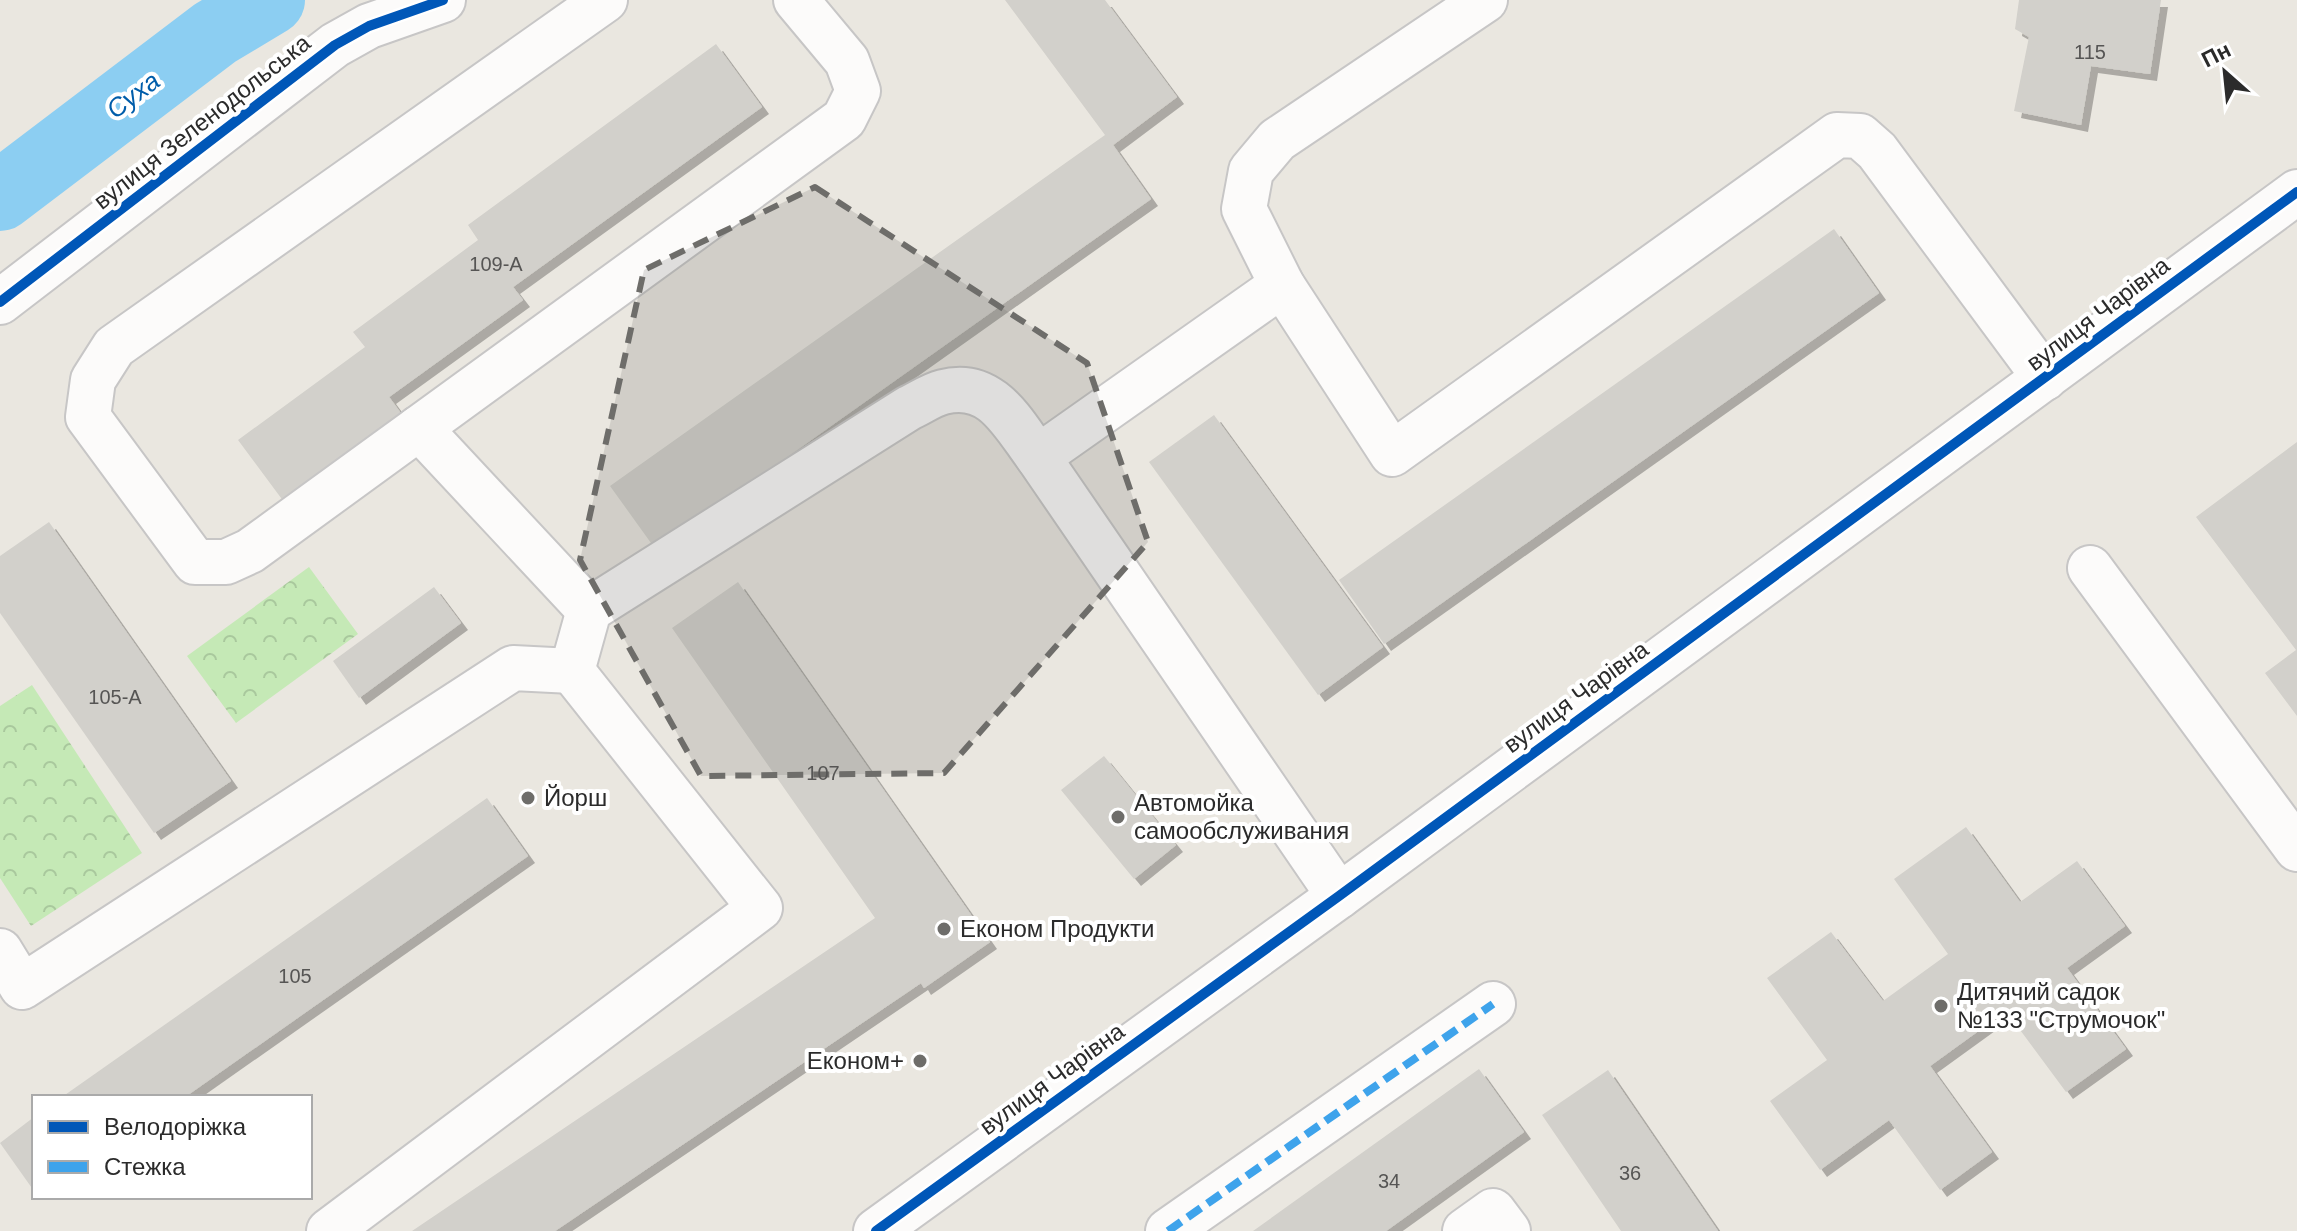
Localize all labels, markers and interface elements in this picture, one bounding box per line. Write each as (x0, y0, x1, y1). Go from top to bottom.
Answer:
street label: вулиця Зеленодольська (88, 28, 316, 214)
north arrow (2185, 32, 2265, 112)
text: Пн (2198, 37, 2235, 72)
house number: 115 (2074, 41, 2106, 63)
water label: Суха (101, 65, 165, 125)
street label: вулиця Чарівна (2021, 251, 2175, 376)
house number: 109-А (469, 253, 523, 275)
street label: вулиця Чарівна (1498, 635, 1654, 758)
house number: 105-А (88, 686, 142, 708)
house number: 107 (806, 762, 840, 784)
place label: Йорш (544, 784, 607, 811)
marker: Йорш (519, 789, 537, 807)
place label: Автомойка самообслуживания (1134, 789, 1349, 844)
marker: Автомойка самообслуживания (1109, 808, 1127, 826)
place label: Економ Продукти (960, 915, 1154, 942)
marker: Економ Продукти (935, 920, 953, 938)
house number: 105 (278, 965, 312, 987)
place label: Дитячий садок №133 "Струмочок" (1957, 978, 2165, 1033)
marker: Дитячий садок №133 "Струмочок" (1932, 997, 1950, 1015)
street label: вулиця Чарівна (974, 1017, 1130, 1140)
place label: Економ+ (807, 1047, 904, 1074)
marker: Економ+ (911, 1052, 929, 1070)
legend (32, 1095, 312, 1199)
text: Велодоріжка (104, 1113, 247, 1140)
text: Стежка (104, 1153, 186, 1180)
house number: 36 (1619, 1162, 1641, 1184)
house number: 34 (1378, 1170, 1400, 1192)

